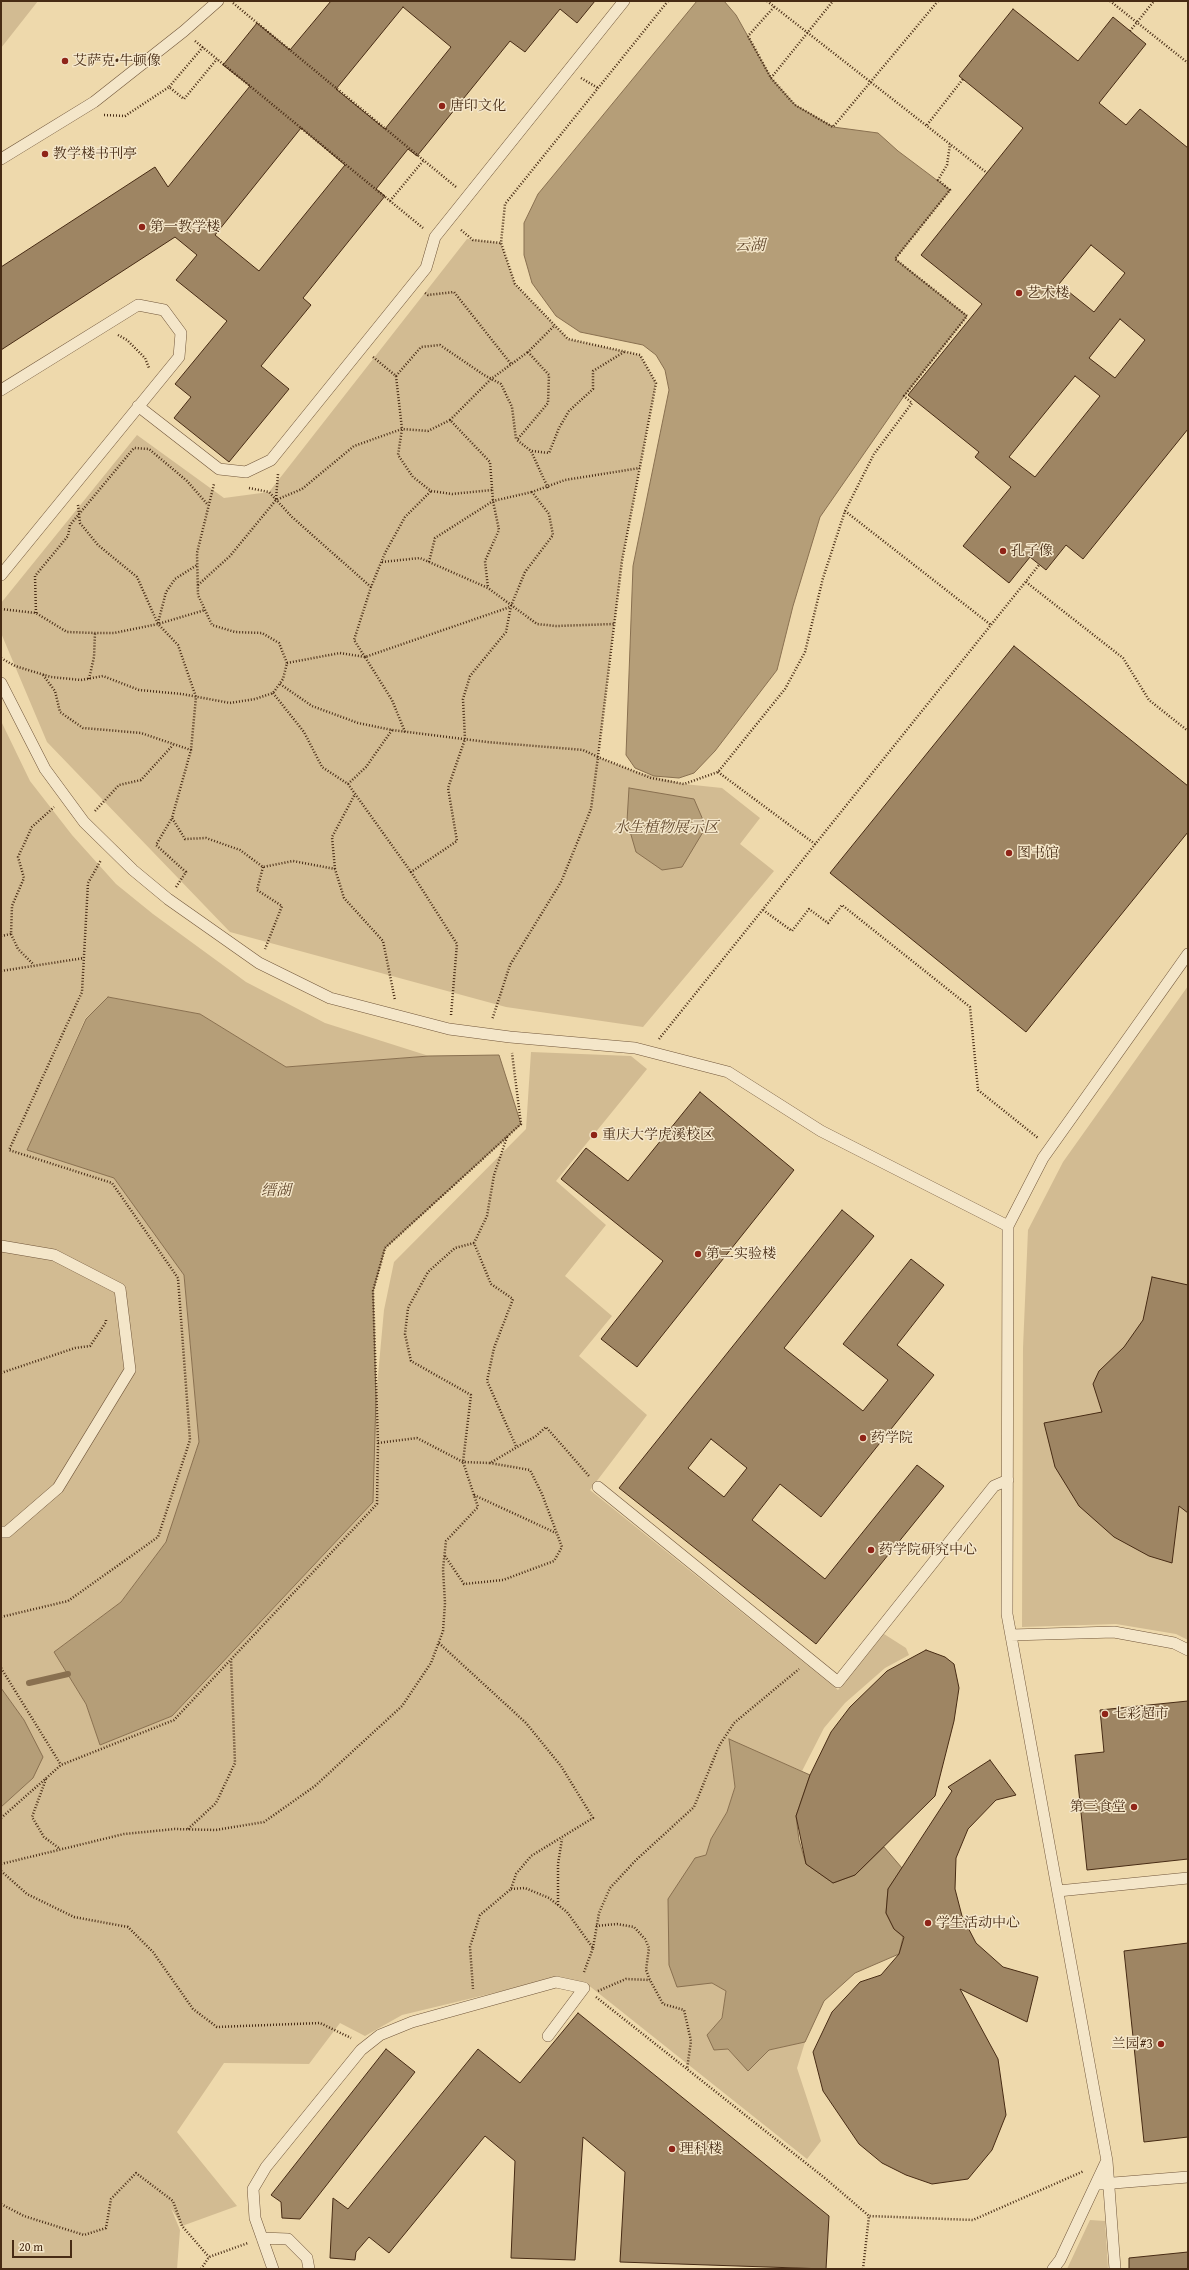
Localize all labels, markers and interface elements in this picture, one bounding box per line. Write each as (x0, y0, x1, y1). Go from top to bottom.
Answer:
place label: 艾萨克•牛顿像 (73, 53, 161, 69)
marker: 艾萨克•牛顿像 (60, 56, 70, 66)
place label: 唐印文化 (450, 98, 506, 114)
marker: 唐印文化 (437, 101, 447, 111)
place label: 教学楼书刊亭 (53, 146, 137, 162)
marker: 教学楼书刊亭 (40, 149, 50, 159)
place label: 第一教学楼 (150, 219, 220, 235)
marker: 第一教学楼 (137, 222, 147, 232)
water label: 云湖 (735, 237, 765, 255)
place label: 艺术楼 (1027, 285, 1069, 301)
marker: 艺术楼 (1014, 288, 1024, 298)
place label: 孔子像 (1011, 543, 1053, 559)
marker: 孔子像 (998, 546, 1008, 556)
water label: 水生植物展示区 (614, 819, 718, 837)
place label: 图书馆 (1017, 845, 1059, 861)
marker: 图书馆 (1004, 848, 1014, 858)
place label: 重庆大学虎溪校区 (602, 1127, 714, 1143)
marker: 重庆大学虎溪校区 (589, 1130, 599, 1140)
water label: 缙湖 (261, 1182, 291, 1200)
place label: 第二实验楼 (706, 1246, 776, 1262)
marker: 第二实验楼 (693, 1249, 703, 1259)
place label: 药学院 (871, 1430, 913, 1446)
marker: 药学院 (858, 1433, 868, 1443)
place label: 药学院研究中心 (879, 1542, 977, 1558)
marker: 药学院研究中心 (866, 1545, 876, 1555)
place label: 七彩超市 (1113, 1706, 1169, 1722)
marker: 七彩超市 (1100, 1709, 1110, 1719)
place label: 第三食堂 (1070, 1799, 1126, 1815)
marker: 第三食堂 (1129, 1802, 1139, 1812)
place label: 学生活动中心 (936, 1915, 1020, 1931)
marker: 学生活动中心 (923, 1918, 933, 1928)
place label: 兰园#3 (1112, 2036, 1153, 2052)
marker: 兰园#3 (1156, 2039, 1166, 2049)
place label: 理科楼 (680, 2141, 722, 2157)
marker: 理科楼 (667, 2144, 677, 2154)
scale bar (14, 2232, 74, 2258)
text: 20 m (19, 2238, 43, 2255)

